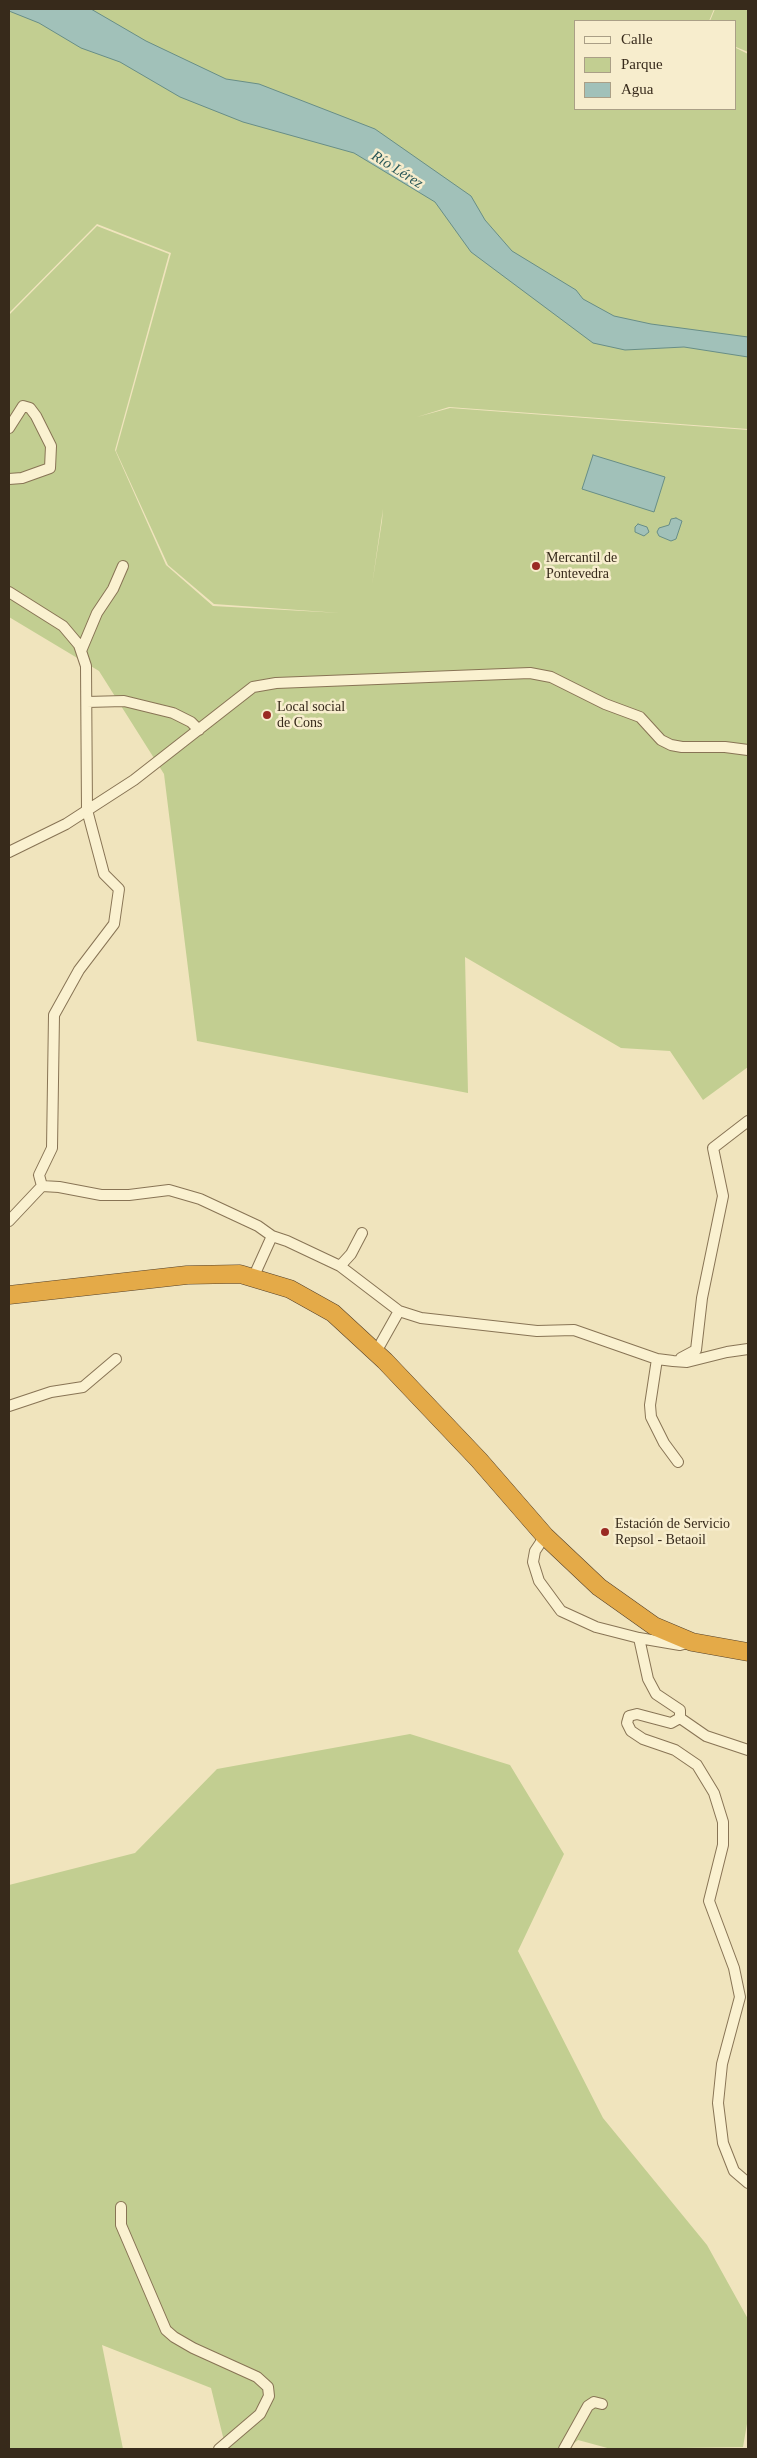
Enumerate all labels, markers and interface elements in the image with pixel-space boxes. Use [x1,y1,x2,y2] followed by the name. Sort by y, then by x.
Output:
[574,20,737,110] legend
[621,31,653,47] text: Calle
[621,56,663,72] text: Parque
[621,81,654,97] text: Agua
[368,147,426,193] water label: Río Lérez
[546,550,617,582] place label: Mercantil de Pontevedra
[530,560,542,572] marker: Mercantil de Pontevedra
[277,699,345,732] place label: Local social de Cons
[261,709,273,721] marker: Local social de Cons
[615,1516,730,1548] place label: Estación de Servicio Repsol - Betaoil
[599,1526,611,1538] marker: Estación de Servicio Repsol - Betaoil

